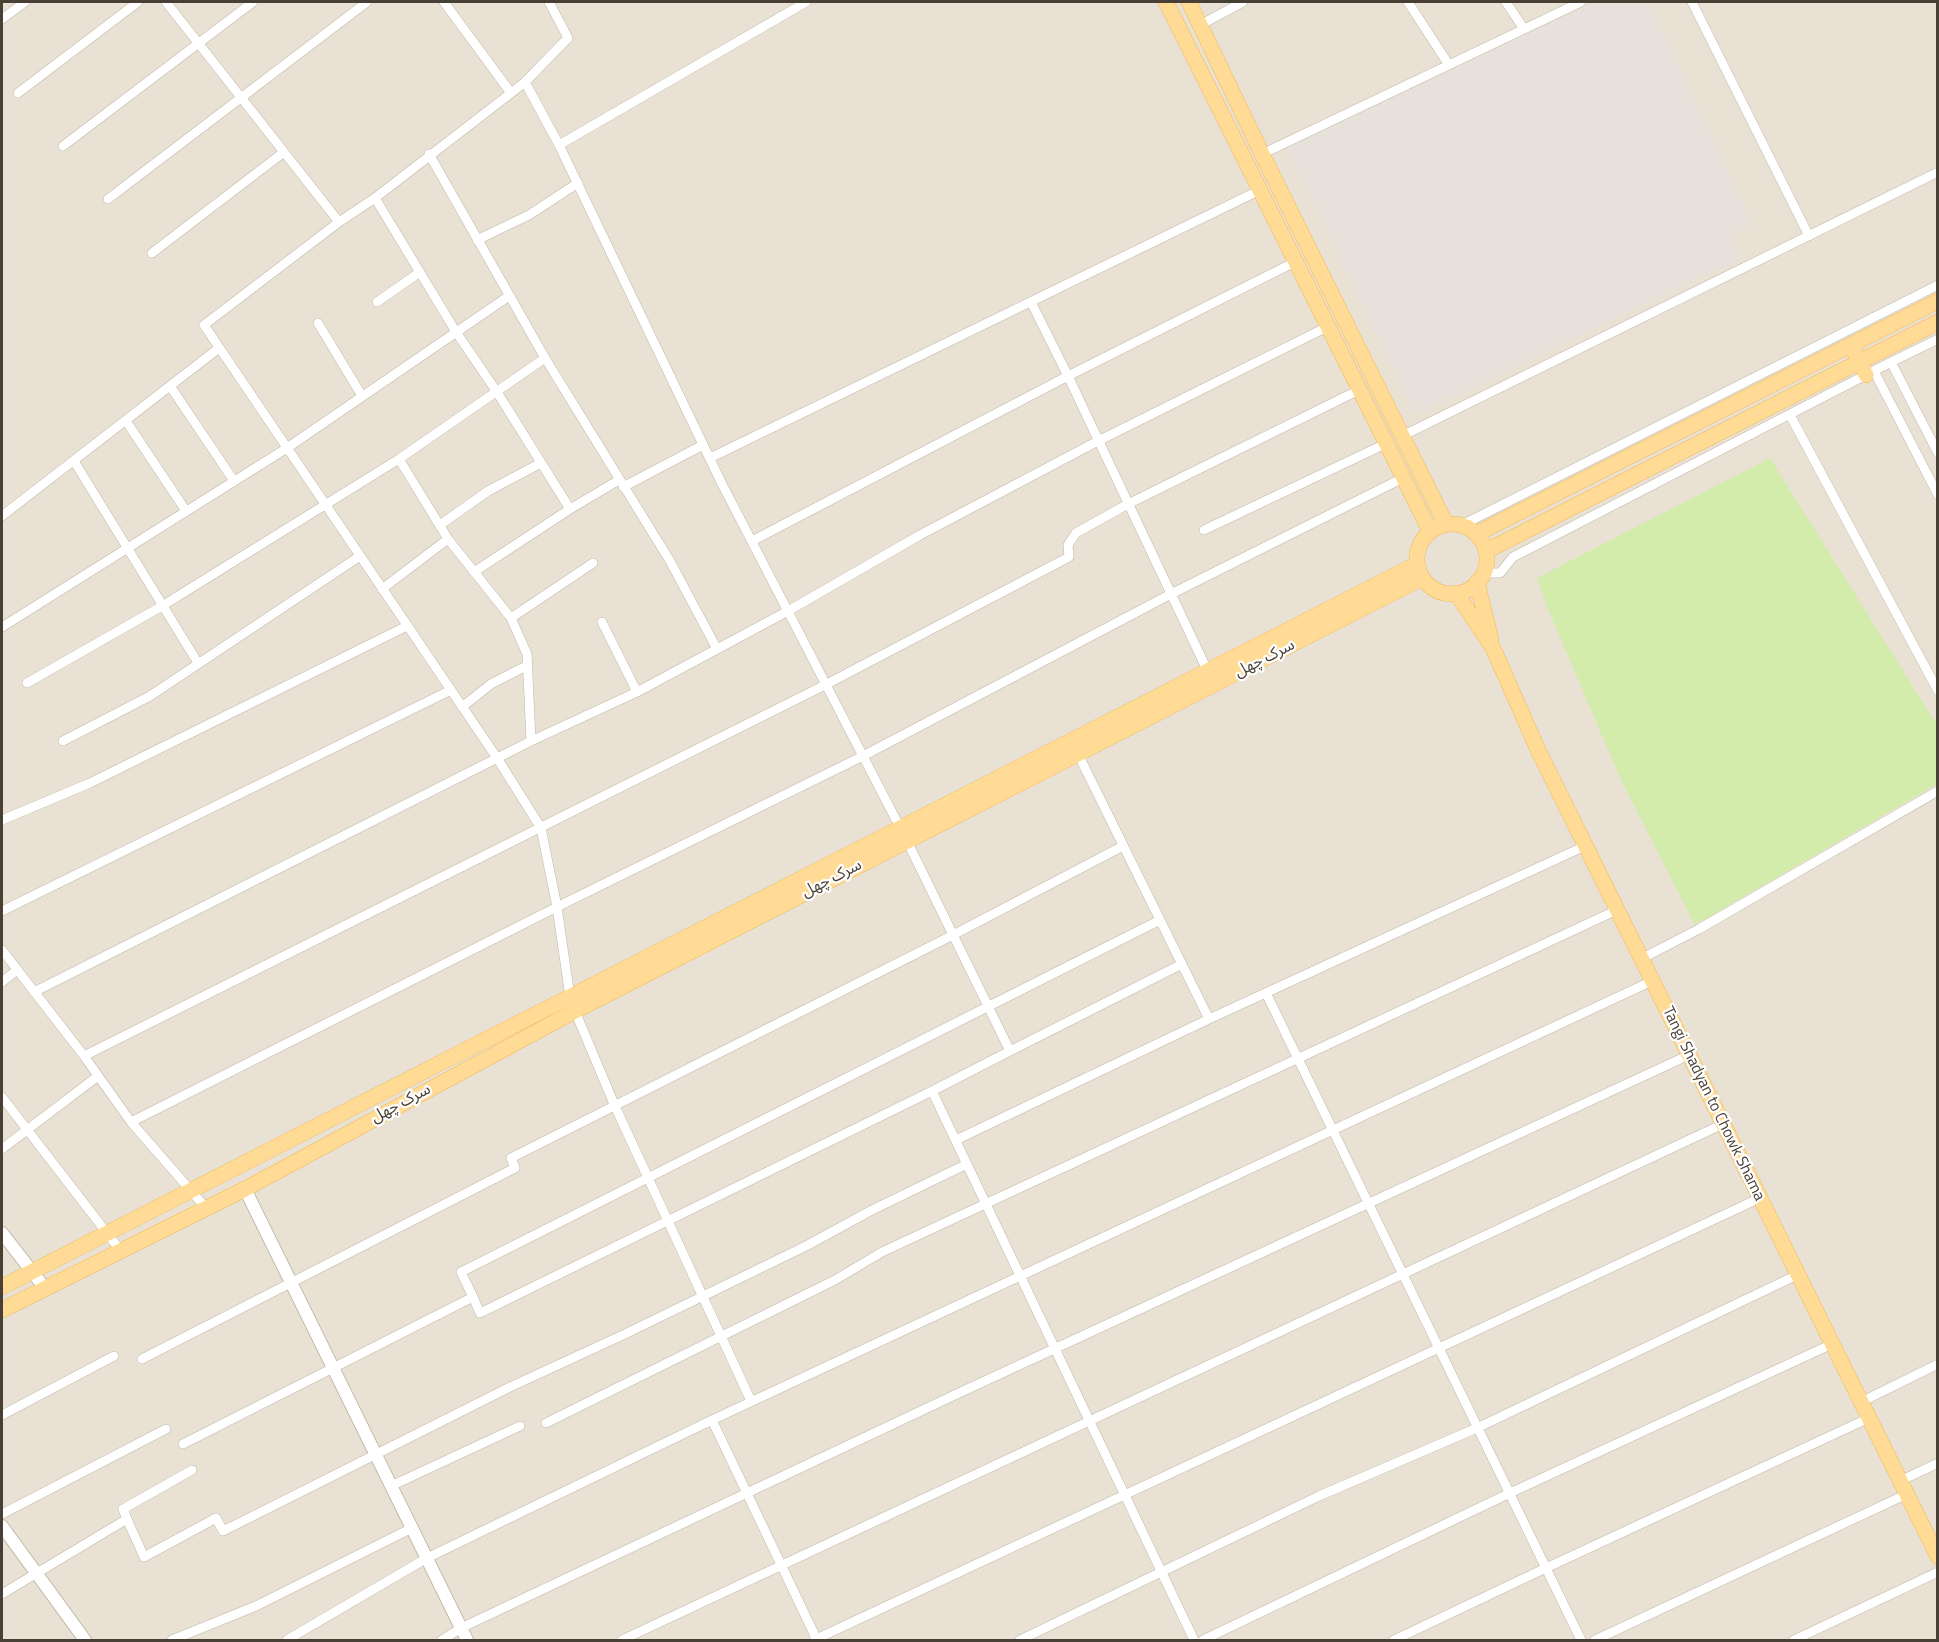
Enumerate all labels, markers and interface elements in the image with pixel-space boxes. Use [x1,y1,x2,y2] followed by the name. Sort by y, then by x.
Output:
[1232,636,1298,682] street label: سرک چهل
[799,856,865,902] street label: سرک چهل
[1658,1004,1768,1204] street label: Tangi Shadyan to Chowk Shama
[368,1080,434,1128] street label: سرک چهل

